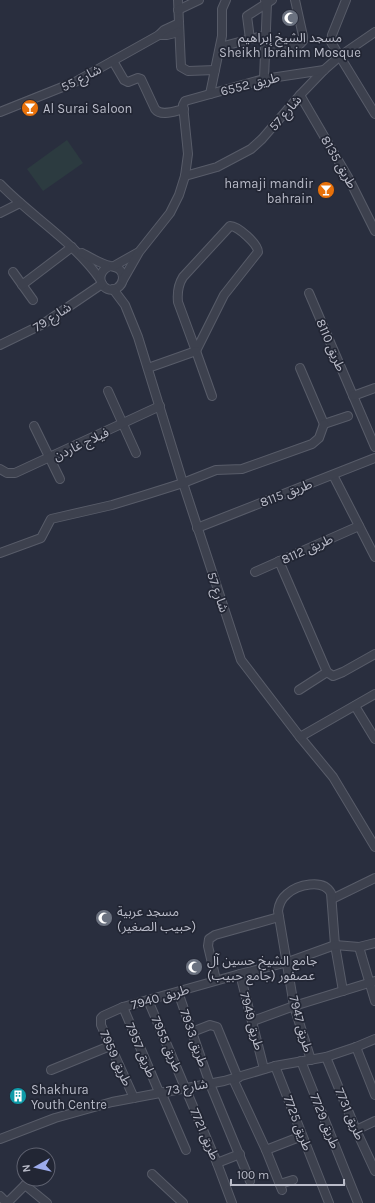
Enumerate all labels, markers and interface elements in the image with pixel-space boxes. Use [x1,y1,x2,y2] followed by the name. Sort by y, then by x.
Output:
[280,8,300,28] mosque icon: مسجد الشيخ إبراهيم Sheikh Ibrahim Mosque
[219,30,361,61] place label: مسجد الشيخ إبراهيم Sheikh Ibrahim Mosque
[58,62,105,97] street label: شارع 55
[219,69,282,100] street label: طريق 6552
[266,92,307,136] street label: شارع 57
[20,98,40,118] bar icon: Al Surai Saloon
[43,101,132,116] place label: Al Surai Saloon
[317,133,360,192] street label: طريق 8135
[224,176,313,206] place label: hamaji mandir bahrain
[316,180,336,200] bar icon: hamaji mandir bahrain
[30,299,75,337] street label: شارع 79
[312,317,349,374] street label: طريق 8110
[51,425,113,466] street label: فيلاج غاردن
[258,476,315,511] street label: طريق 8115
[279,531,336,568] street label: طريق 8112
[201,570,232,615] street label: شارع 57
[117,904,196,934] place label: مسجد عربية (حبيب الصغير)
[94,908,114,928] mosque icon: مسجد عربية (حبيب الصغير)
[207,953,318,986] place label: جامع الشيخ حسين آل عصفور (جامع حبيب)
[184,957,204,977] mosque icon: جامع الشيخ حسين آل عصفور (جامع حبيب)
[129,982,191,1013] street label: طريق 7940
[236,990,267,1052] street label: طريق 7949
[285,994,316,1054] street label: طريق 7947
[176,1007,211,1069] street label: طريق 7933
[148,1014,186,1075] street label: طريق 7955
[122,1020,159,1080] street label: طريق 7957
[96,1028,135,1089] street label: طريق 7959
[165,1076,210,1101] street label: شارع 73
[31,1082,107,1112] place label: Shakhura Youth Centre
[8,1086,28,1106] building icon: Shakhura Youth Centre
[331,1086,368,1143] street label: طريق 7731
[306,1091,343,1151] street label: طريق 7729
[280,1093,315,1153] street label: طريق 7725
[186,1106,223,1163] street label: طريق 7721
[16,1147,56,1187] north arrow
[231,1161,344,1187] scale bar
[20,1164,34,1173] text: N
[237,1168,269,1182] text: 100 m

